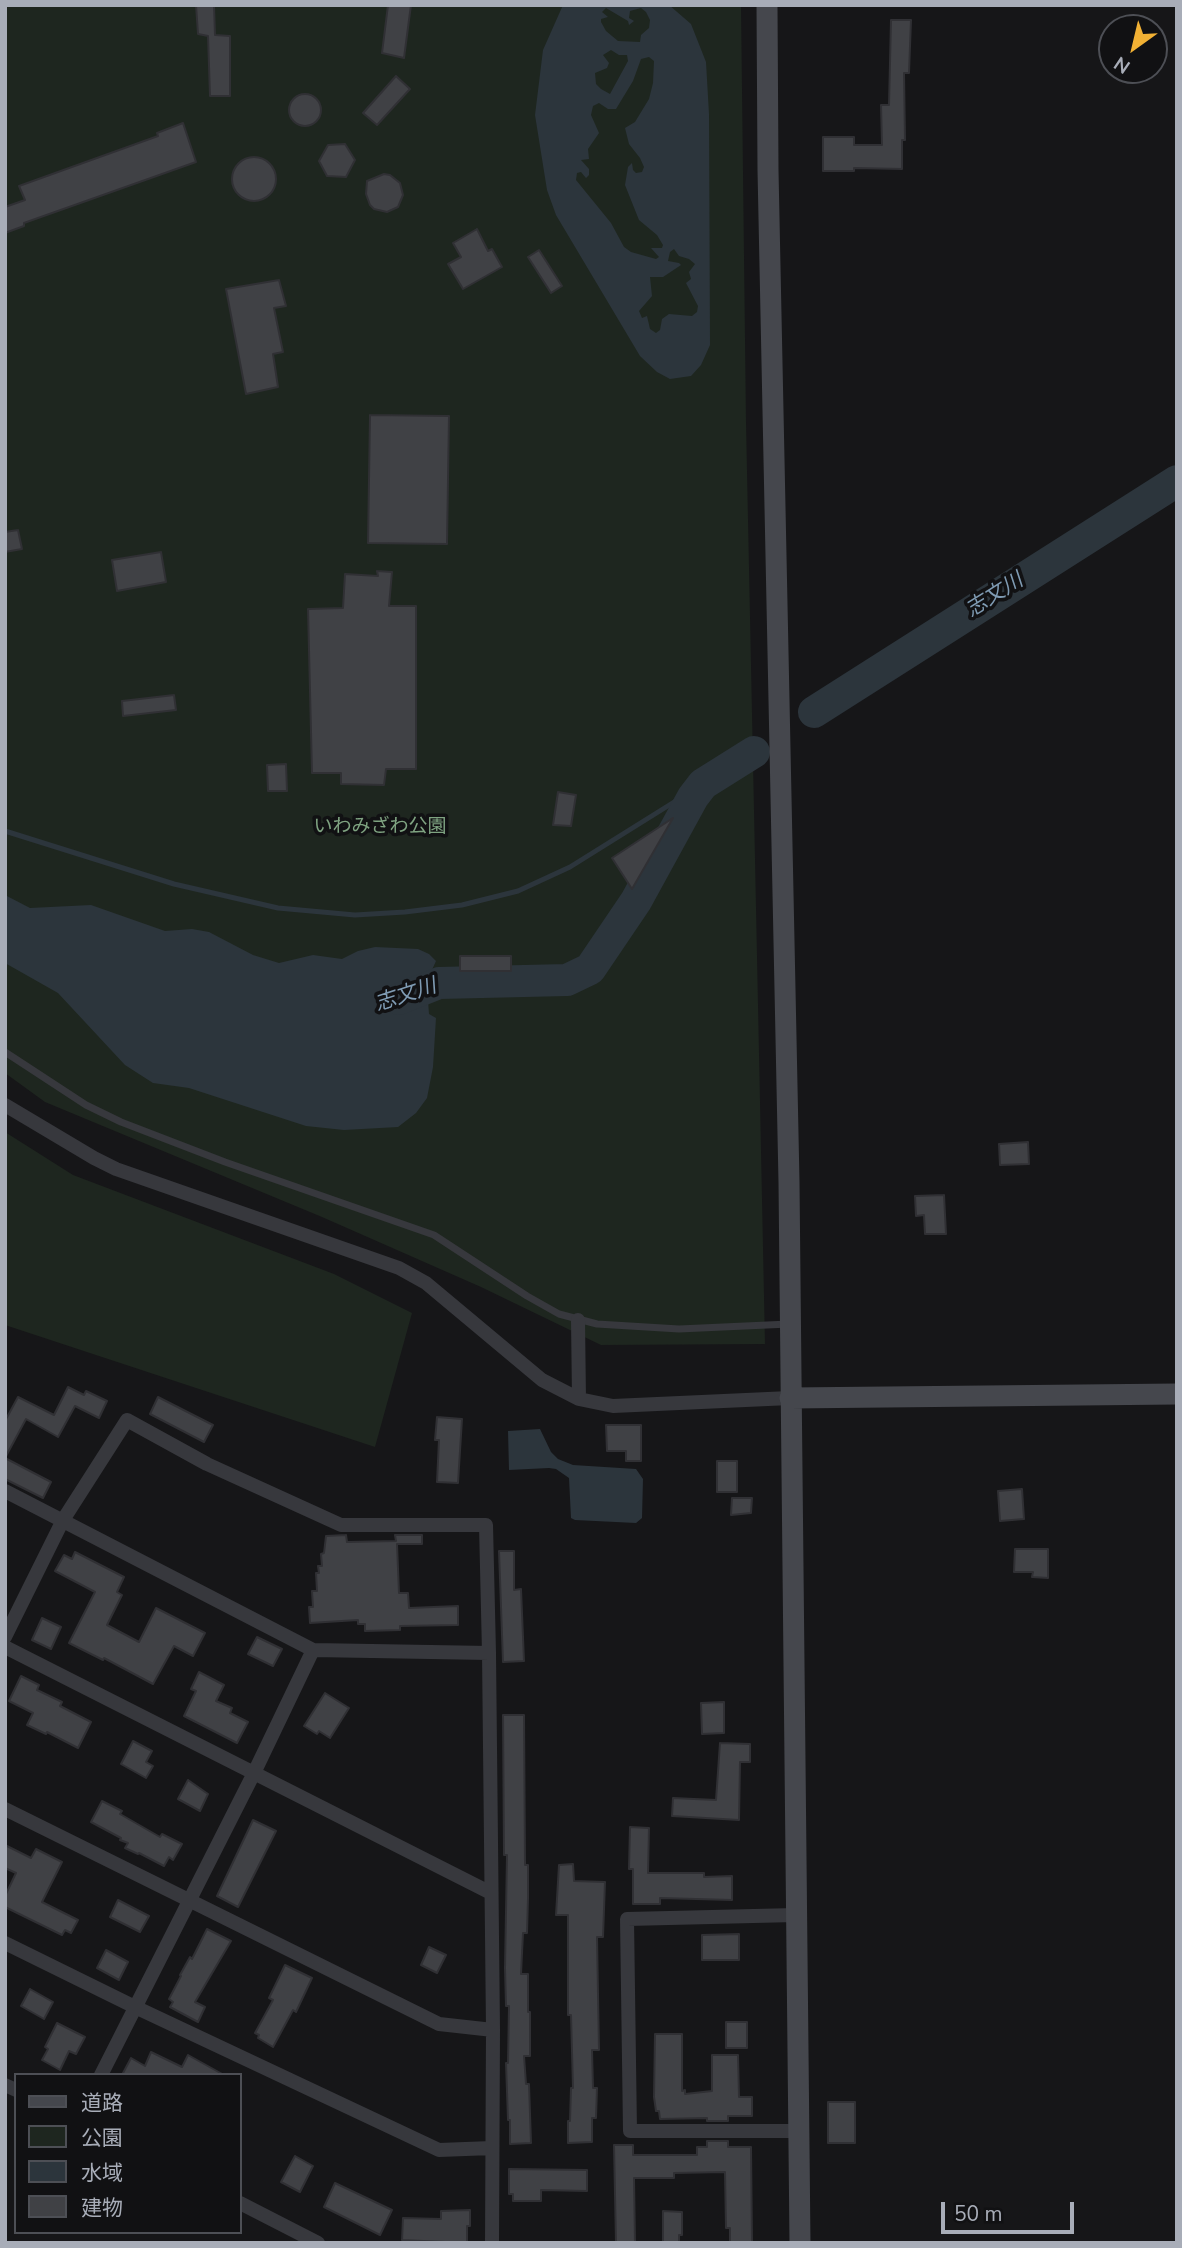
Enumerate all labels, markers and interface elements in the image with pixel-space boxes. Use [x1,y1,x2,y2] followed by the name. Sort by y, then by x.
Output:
[1098,14,1168,84] north arrow
[1109,50,1136,80] text: N
[962,569,1028,623] water label: 志文川
[314,816,446,838] park label: いわみざわ公園
[372,974,440,1018] water label: 志文川
[14,2073,242,2234] legend
[81,2089,123,2117] text: 道路
[81,2124,123,2152] text: 公園
[81,2159,123,2187] text: 水域
[944,2188,1077,2232] scale bar
[81,2194,123,2222] text: 建物
[954,2200,1003,2228] text: 50 m

